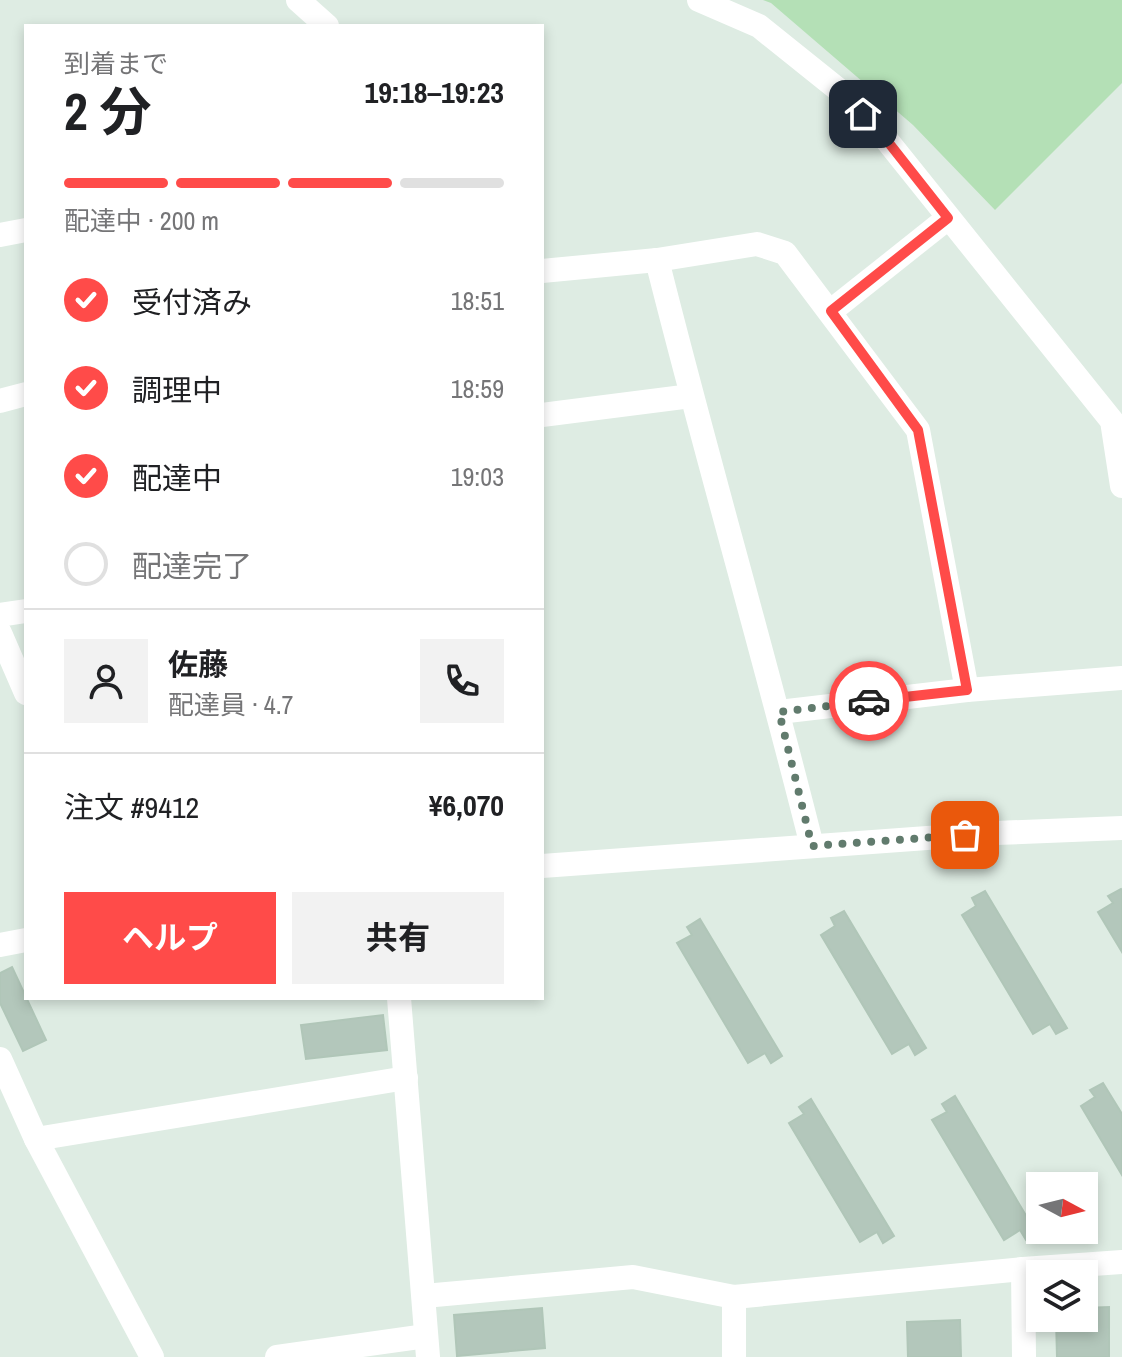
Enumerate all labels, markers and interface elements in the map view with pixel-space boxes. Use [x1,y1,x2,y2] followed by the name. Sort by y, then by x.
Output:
[64,46,168,81] text: 到着まで
[365,72,504,112] text: 19:18–19:23
[64,76,152,146] text: 2 分
[829,80,897,148] pin
[841,92,885,136] icon: home
[64,203,219,238] text: 配達中 · 200 m
[64,278,108,322] icon: check
[132,282,252,322] text: 受付済み
[451,283,504,318] text: 18:51
[64,366,108,410] icon: check
[132,370,222,410] text: 調理中
[451,371,504,406] text: 18:59
[64,454,108,498] icon: check
[132,458,222,498] text: 配達中
[451,459,504,494] text: 19:03
[132,546,252,586] text: 配達完了
[64,639,148,723] button: person
[420,639,504,723] button: phone
[168,644,228,684] text: 佐藤
[829,661,909,741] courier
[847,679,891,723] icon: car
[168,687,293,722] text: 配達員 · 4.7
[429,785,504,825] text: ¥6,070
[64,787,199,827] text: 注文 #9412
[931,801,999,869] pin
[943,813,987,857] icon: bag
[64,892,276,984] button: ヘルプ
[292,892,504,984] button: 共有
[1026,1172,1098,1244] north arrow
[1026,1172,1098,1332] map controls
[1026,1260,1098,1332] button: layers

